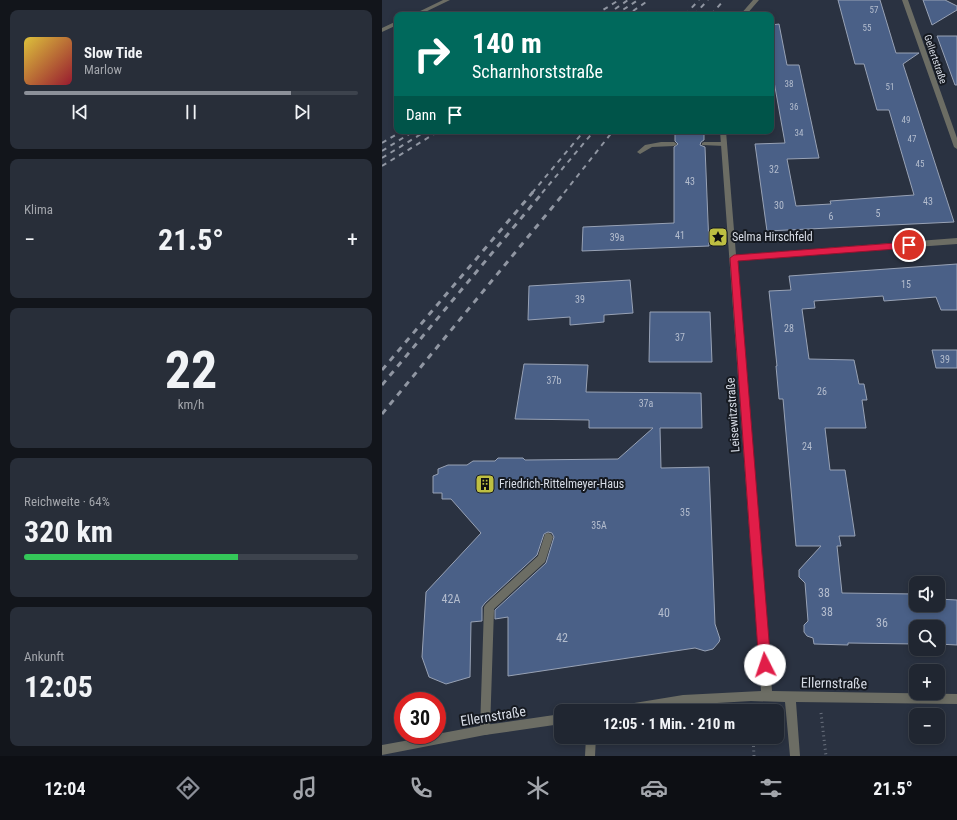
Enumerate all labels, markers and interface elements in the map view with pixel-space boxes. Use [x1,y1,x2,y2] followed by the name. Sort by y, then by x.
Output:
[870,5,879,15] house number: 57
[863,23,872,33] house number: 55
[472,27,542,60] text: 140 m
[406,28,458,80] icon: right
[922,33,949,85] street label: Gellertstraße
[84,44,142,62] text: Slow Tide
[472,61,603,82] text: Scharnhorststraße
[84,62,122,77] text: Marlow
[785,79,793,89] house number: 38
[886,82,894,92] house number: 51
[69,101,91,123] icon: previous
[180,101,202,123] icon: pause
[291,101,313,123] icon: next
[790,102,798,112] house number: 36
[444,104,466,126] icon: arrive
[406,106,436,124] text: Dann
[902,115,910,125] house number: 49
[795,128,804,138] house number: 34
[908,134,917,144] house number: 47
[916,159,925,169] house number: 45
[769,164,779,175] house number: 32
[685,176,695,187] house number: 43
[923,196,933,207] house number: 43
[774,200,784,211] house number: 30
[24,202,53,217] text: Klima
[876,208,881,219] house number: 5
[829,211,834,222] house number: 6
[158,222,224,257] text: 21.5°
[707,226,729,248] place icon: Selma Hirschfeld
[24,227,35,252] text: −
[347,227,358,252] text: +
[892,228,926,262] pin
[675,230,685,241] house number: 41
[732,230,813,244] place label: Selma Hirschfeld
[610,232,625,243] house number: 39a
[898,234,920,256] icon: arrive
[901,279,911,290] house number: 15
[575,294,585,305] house number: 39
[784,323,794,334] house number: 28
[675,332,685,343] house number: 37
[165,340,217,401] text: 22
[940,354,950,365] house number: 39
[547,375,561,386] house number: 37b
[723,377,743,453] street label: Leisewitzstraße
[817,386,827,397] house number: 26
[178,397,204,412] text: km/h
[639,398,654,409] house number: 37a
[802,441,812,452] house number: 24
[474,473,496,495] building icon: Friedrich-Rittelmeyer-Haus
[499,477,624,491] place label: Friedrich-Rittelmeyer-Haus
[24,494,110,509] text: Reichweite · 64%
[680,507,690,518] house number: 35
[24,514,113,549] text: 320 km
[591,520,607,531] house number: 35A
[909,576,945,744] map controls
[909,576,945,612] button: sound
[818,586,830,600] house number: 38
[442,592,460,606] house number: 42A
[821,605,833,619] house number: 38
[658,606,670,620] house number: 40
[876,616,888,630] house number: 36
[909,620,945,656] button: search
[556,631,568,645] house number: 42
[744,644,786,686] position arrow
[24,649,64,664] text: Ankunft
[909,664,945,700] button: +
[24,669,93,704] text: 12:05
[801,674,868,692] street label: Ellernstraße
[394,692,446,744] speed limit sign: 30
[459,703,527,729] street label: Ellernstraße
[909,708,945,744] button: −
[603,715,735,733] text: 12:05 · 1 Min. · 210 m
[174,774,202,802] icon: directions
[291,774,319,802] icon: music
[407,774,435,802] icon: phone
[524,774,552,802] icon: climate
[640,774,668,802] icon: car
[757,774,785,802] icon: filters
[44,778,86,799] text: 12:04
[873,778,913,799] text: 21.5°

